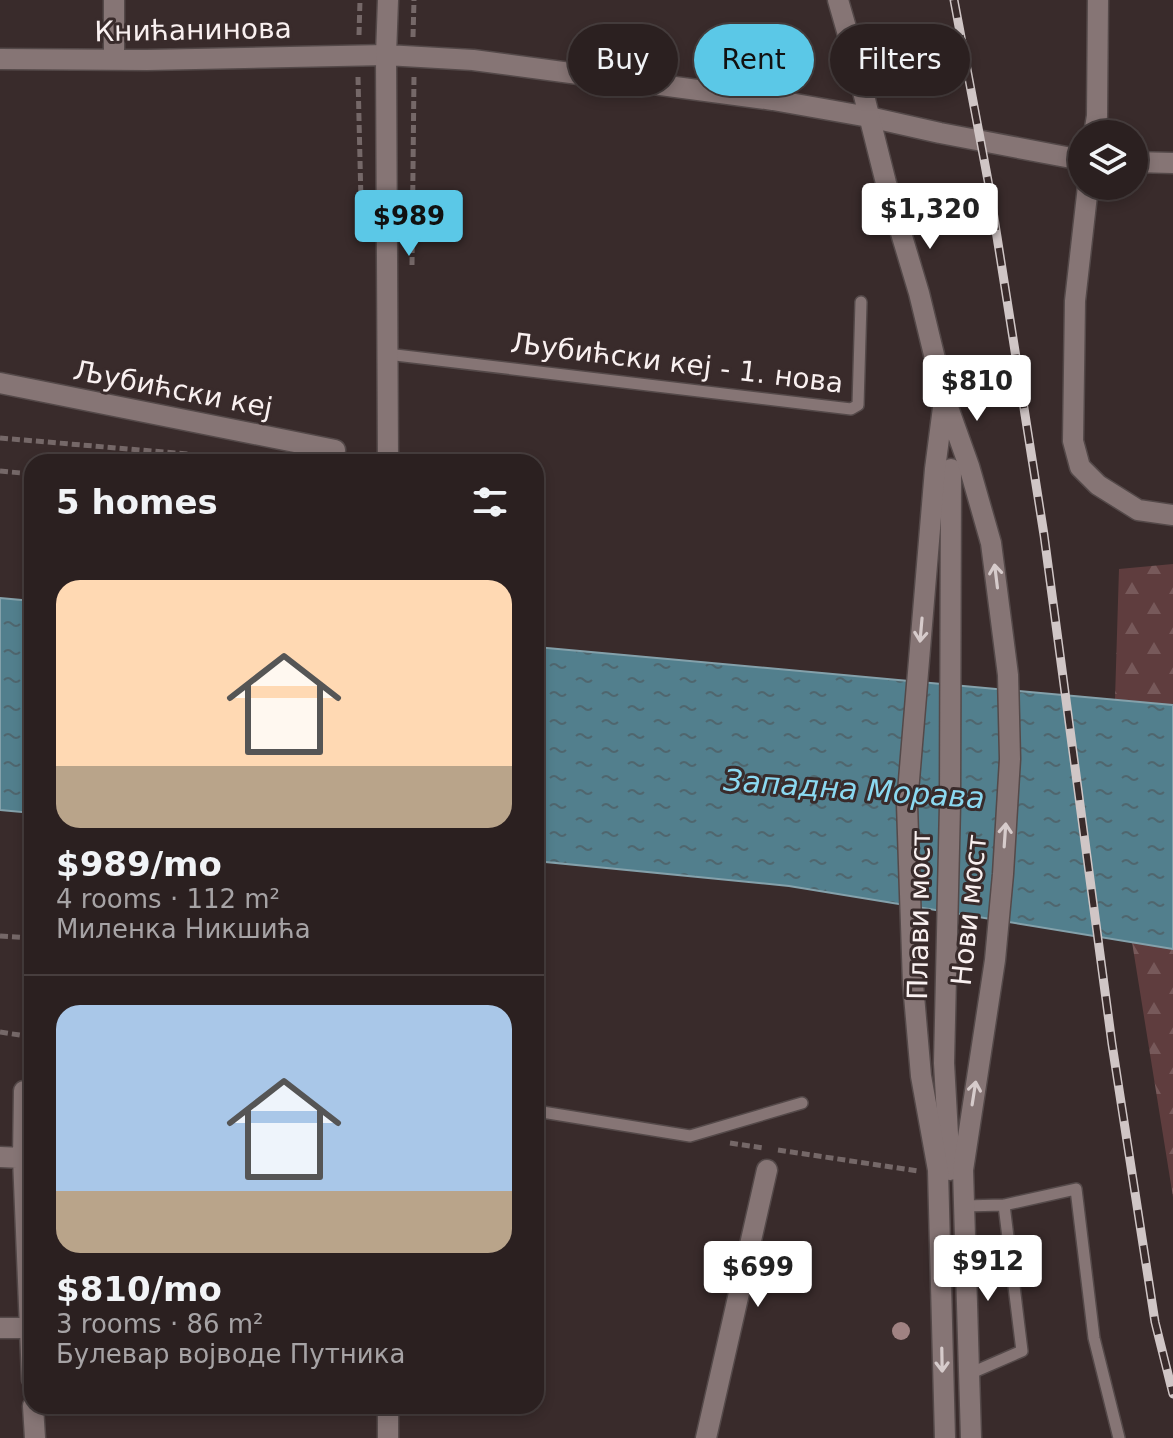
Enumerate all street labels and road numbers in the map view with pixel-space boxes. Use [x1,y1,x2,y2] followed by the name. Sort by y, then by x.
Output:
[94,12,292,48] street label: Книћанинова
[509,326,845,400] street label: Љубићски кеј - 1. нова
[71,354,275,424] street label: Љубићски кеј
[901,830,937,1000] street label: Плави мост
[945,833,993,987] street label: Нови мост

